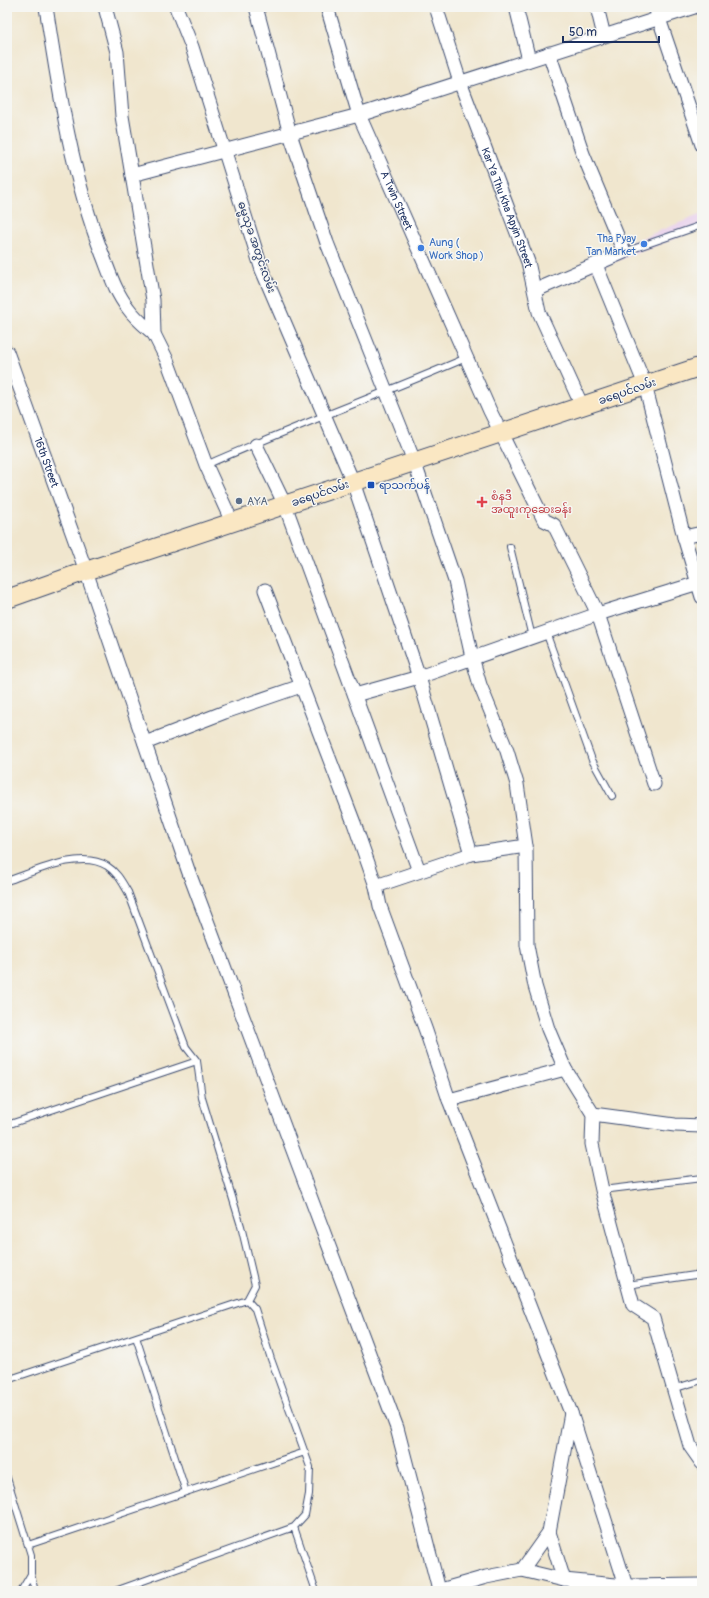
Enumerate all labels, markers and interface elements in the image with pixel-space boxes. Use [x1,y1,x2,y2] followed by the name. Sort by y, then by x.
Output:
[563,18,659,44] scale bar
[569,25,597,40] text: 50 m
[478,146,535,270] street label: Kar Ya Thu Kha Apyin Street
[378,169,415,233] street label: A Twin Street
[233,199,279,295] street label: ဓမ္မသုခ အတွင်းလမ်း
[586,232,637,258] place label: Tha Pyay Tan Market
[429,236,484,262] place label: Aung ( Work Shop )
[639,239,649,249] marker: Tha Pyay Tan Market
[416,243,426,253] marker: Aung ( Work Shop )
[596,375,658,409] street label: ခရေပင်လမ်း
[31,435,61,490] street label: 16th Street
[289,477,351,511] street label: ခရေပင်လမ်း
[379,478,430,494] place label: ရာသက်ပန်
[366,480,376,490] marker: ရာသက်ပန်
[491,489,572,518] place label: စံနဒီ အထူးကုဆေးခန်း
[247,495,268,508] place label: AYA
[234,496,244,506] marker: AYA
[476,496,488,508] marker: စံနဒီ အထူးကုဆေးခန်း

